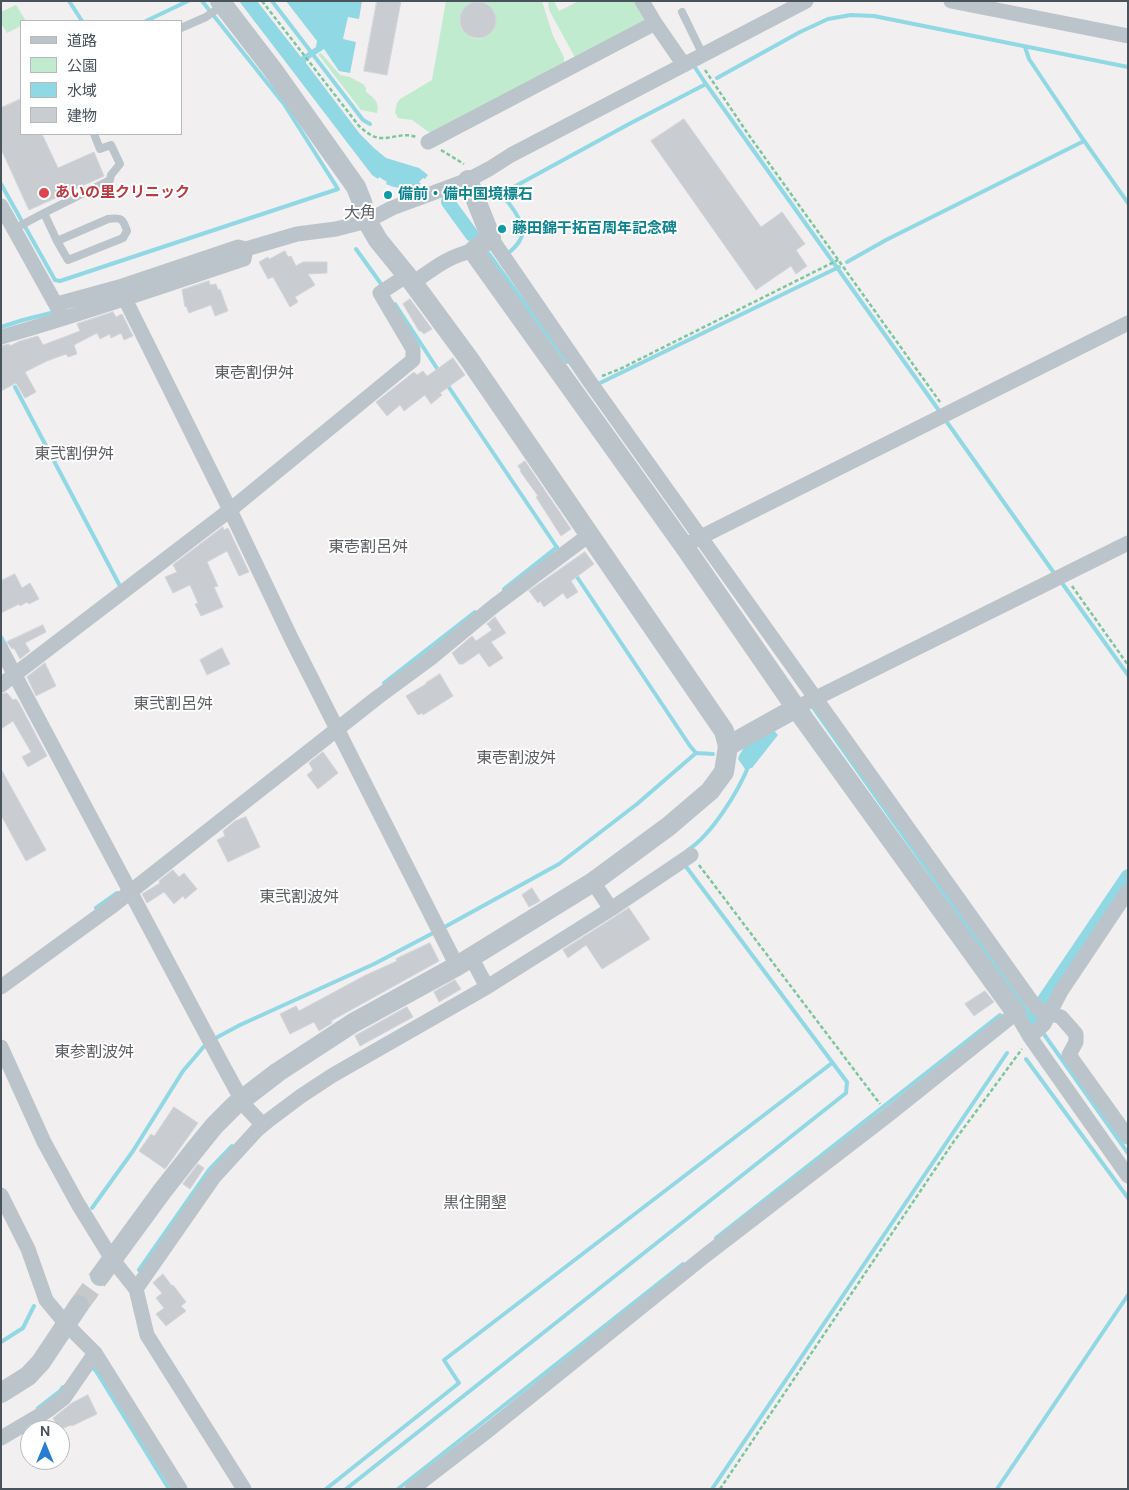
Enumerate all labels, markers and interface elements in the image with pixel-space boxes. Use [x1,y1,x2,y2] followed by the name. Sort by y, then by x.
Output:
[20,20,182,135] legend
[67,31,97,51] text: 道路
[67,56,97,76] text: 公園
[67,81,97,101] text: 水域
[67,106,97,126] text: 建物
[55,184,190,202] place label: あいの里クリニック
[37,186,51,200] marker: あいの里クリニック
[398,186,533,204] place label: 備前・備中国境標石
[382,189,394,201] marker: 備前・備中国境標石
[344,204,376,224] district label: 大角
[512,220,677,238] place label: 藤田錦干拓百周年記念碑
[496,223,508,235] marker: 藤田錦干拓百周年記念碑
[214,364,294,384] district label: 東壱割伊舛
[34,445,114,465] district label: 東弐割伊舛
[328,538,408,558] district label: 東壱割呂舛
[133,695,213,715] district label: 東弐割呂舛
[476,749,556,769] district label: 東壱割波舛
[259,888,339,908] district label: 東弐割波舛
[54,1043,134,1063] district label: 東参割波舛
[443,1194,507,1214] district label: 黒住開墾
[20,1420,70,1470] north arrow
[40,1422,50,1440] text: N

